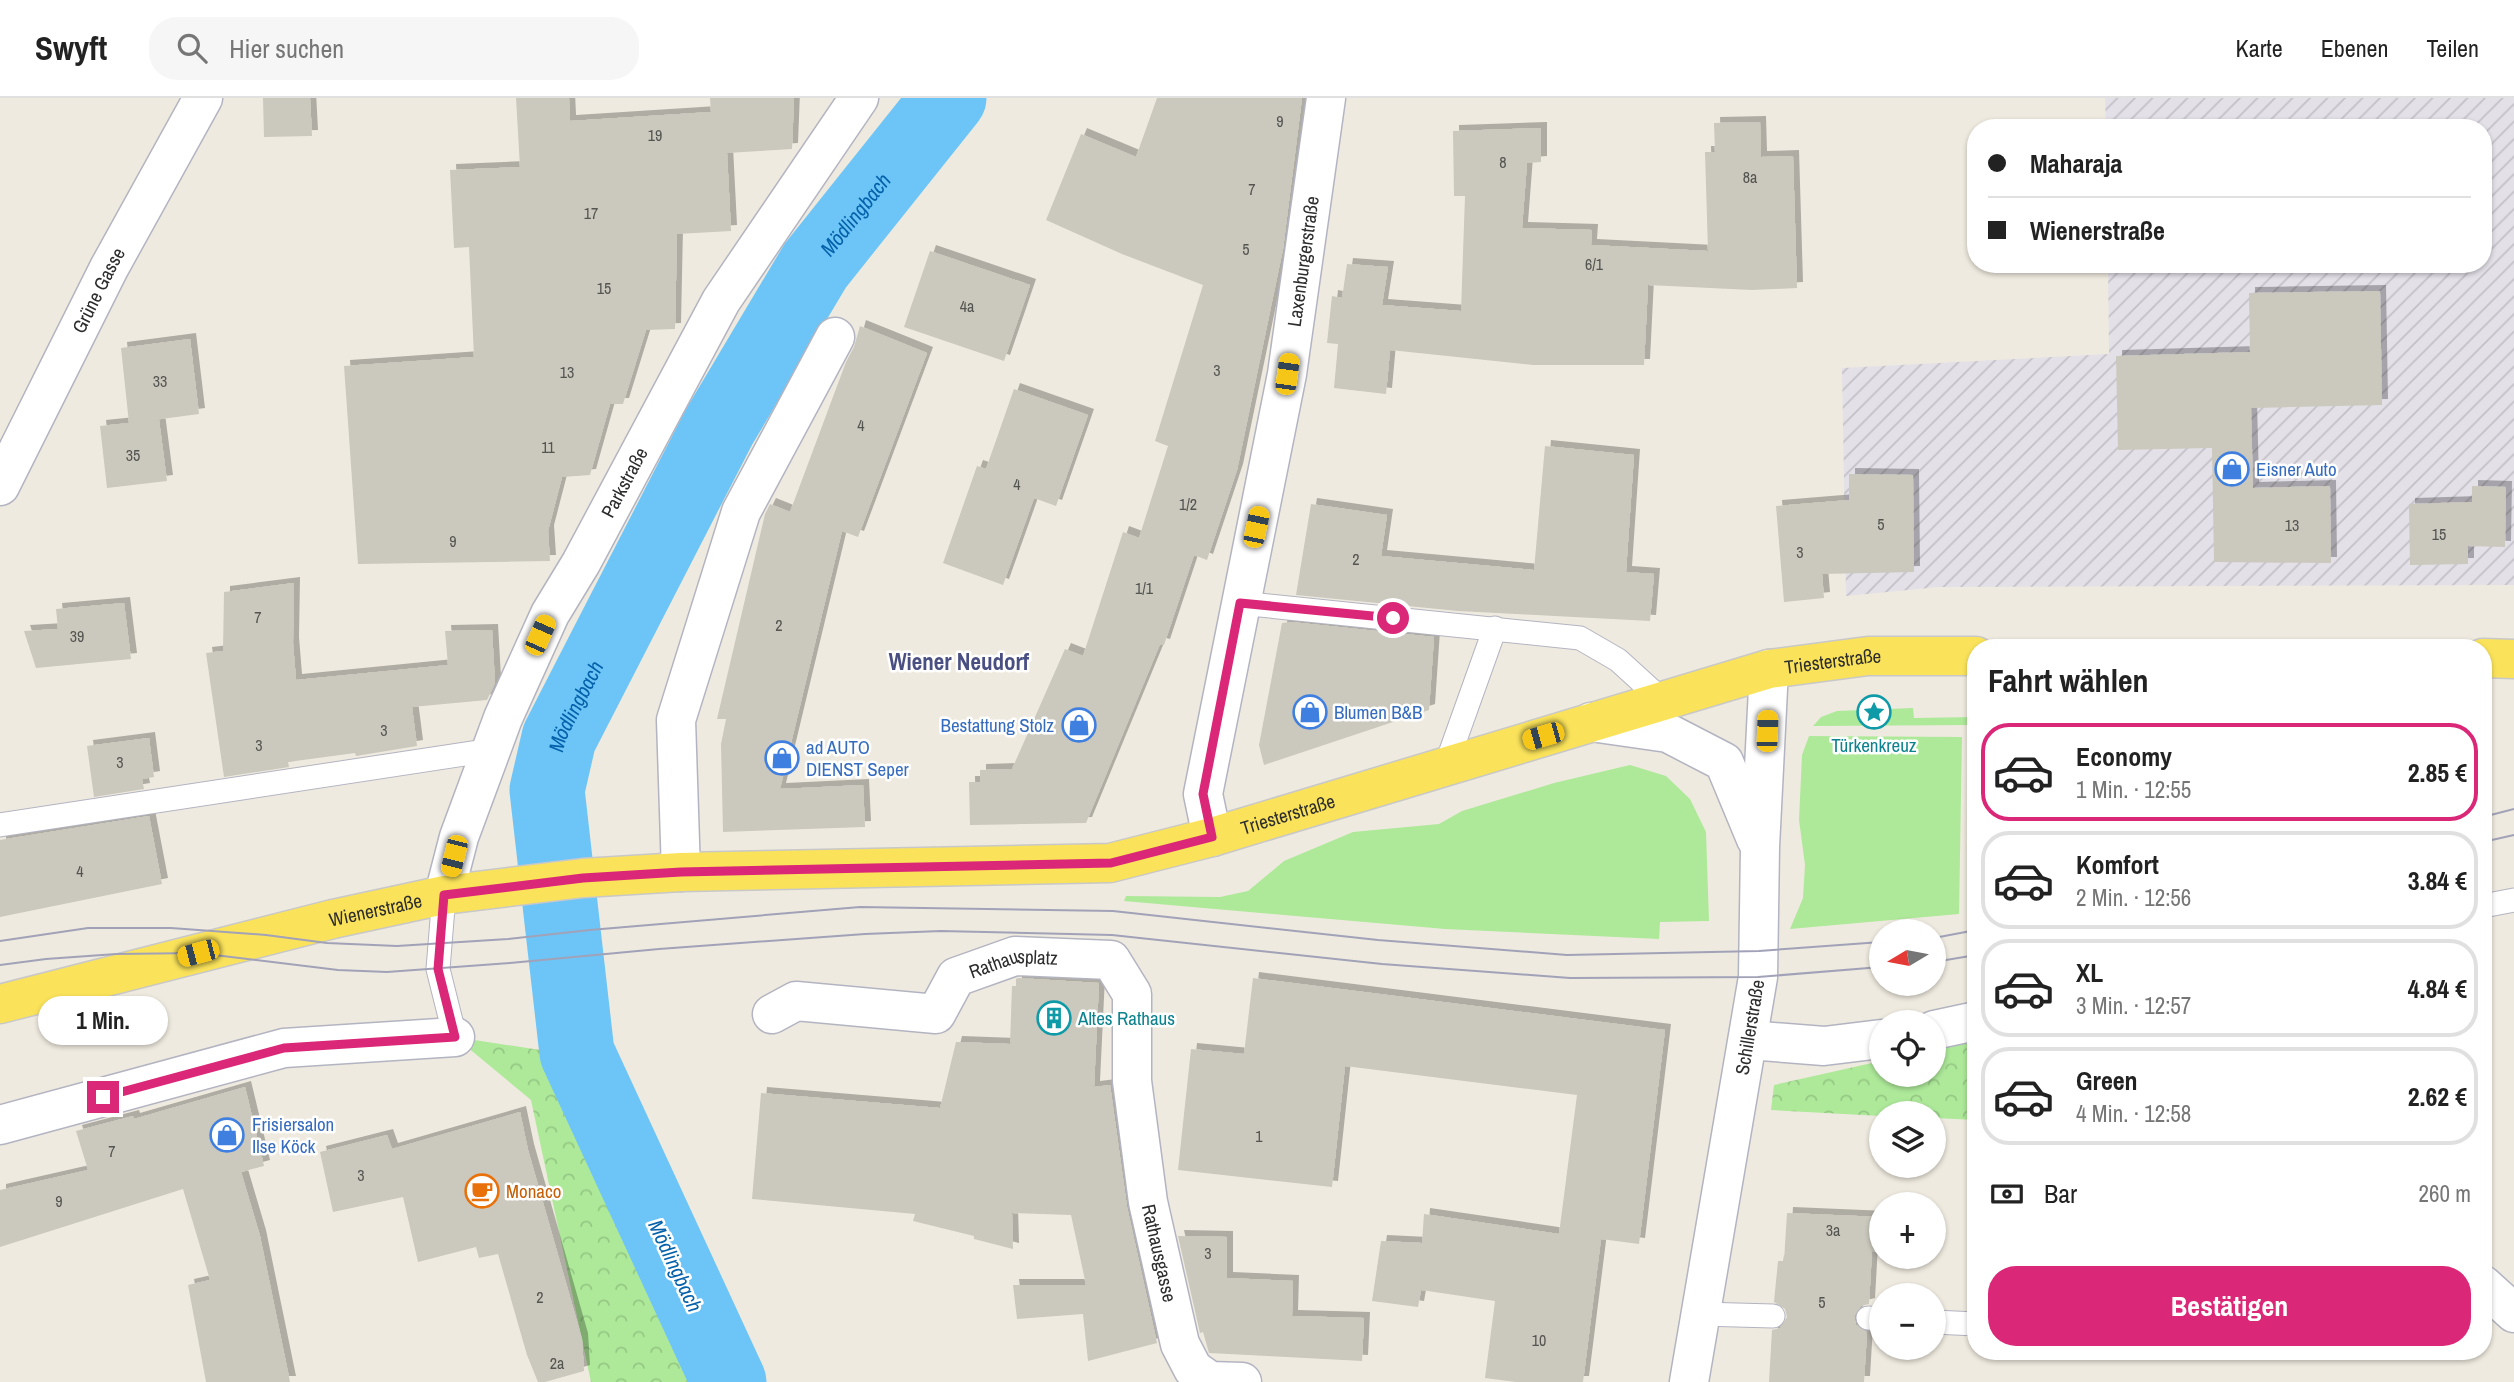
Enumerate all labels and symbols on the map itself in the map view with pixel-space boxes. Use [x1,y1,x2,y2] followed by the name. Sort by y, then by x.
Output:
[1276,110,1284,132] house number: 9
[648,124,662,146] house number: 19
[1499,151,1507,173] house number: 8
[1743,166,1758,188] house number: 8a
[813,167,897,262] water label: Mödlingbach
[1248,178,1256,200] house number: 7
[1281,194,1325,328] street label: Laxenburgerstraße
[584,202,598,224] house number: 17
[1242,238,1250,260] house number: 5
[66,243,131,337] street label: Grüne Gasse
[1585,253,1604,275] house number: 6/1
[597,277,611,299] house number: 15
[960,295,975,317] house number: 4a
[1274,352,1301,396] car
[1213,359,1221,381] house number: 3
[560,361,574,383] house number: 13
[153,370,167,392] house number: 33
[857,414,865,436] house number: 4
[541,436,556,458] house number: 11
[595,443,654,522] street label: Parkstraße
[126,444,140,466] house number: 35
[2213,450,2251,488] shop icon: Eisner Auto
[2256,456,2337,482] place label: Eisner Auto
[1013,473,1021,495] house number: 4
[1179,493,1197,515] house number: 1/2
[1242,504,1271,550] car
[1877,513,1885,535] house number: 5
[2285,514,2299,536] house number: 13
[2432,523,2446,545] house number: 15
[449,530,457,552] house number: 9
[1796,541,1804,563] house number: 3
[1352,548,1360,570] house number: 2
[1135,577,1154,599] house number: 1/1
[1377,602,1409,634] route start
[254,606,262,628] house number: 7
[522,612,559,658] car
[775,614,783,636] house number: 2
[70,625,84,647] house number: 39
[1783,643,1881,680] street label: Triesterstraße
[889,646,1030,677] district label: Wiener Neudorf
[541,656,610,755] water label: Mödlingbach
[1291,693,1329,731] shop icon: Blumen B&B
[1855,693,1893,731] place icon: Türkenkreuz
[1334,699,1422,725] place label: Blumen B&B
[1060,706,1098,744] shop icon: Bestattung Stolz
[1756,710,1779,752] car
[941,712,1054,738] place label: Bestattung Stolz
[380,719,388,741] house number: 3
[1520,720,1567,752] car
[1831,732,1917,758] place label: Türkenkreuz
[255,734,263,756] house number: 3
[806,734,910,782] place label: ad AUTO DIENST Seper
[763,739,801,777] shop icon: ad AUTO DIENST Seper
[116,751,124,773] house number: 3
[1237,788,1338,841] street label: Triesterstraße
[439,833,470,879] car
[76,860,84,882] house number: 4
[326,887,424,933] street label: Wienerstraße
[1869,919,1946,996] north arrow
[175,937,222,969] car
[965,943,1059,984] street label: Rathausplatz
[1729,978,1770,1077] street label: Schillerstraße
[38,996,168,1044] callout: 1 Min.
[1035,999,1073,1037] building icon: Altes Rathaus
[1077,1005,1175,1031] place label: Altes Rathaus
[87,1081,119,1113] route end
[252,1111,334,1159] place label: Frisiersalon Ilse Köck
[208,1116,246,1154] shop icon: Frisiersalon Ilse Köck
[1255,1125,1263,1147] house number: 1
[108,1140,116,1162] house number: 7
[357,1164,365,1186] house number: 3
[463,1172,501,1210] cafe icon: Monaco
[506,1178,561,1204] place label: Monaco
[55,1190,63,1212] house number: 9
[1136,1202,1183,1305] street label: Rathausgasse
[641,1215,709,1317] water label: Mödlingbach
[1826,1219,1841,1241] house number: 3a
[1204,1242,1212,1264] house number: 3
[536,1286,544,1308] house number: 2
[1818,1291,1826,1313] house number: 5
[1532,1329,1546,1351] house number: 10
[550,1352,565,1374] house number: 2a

